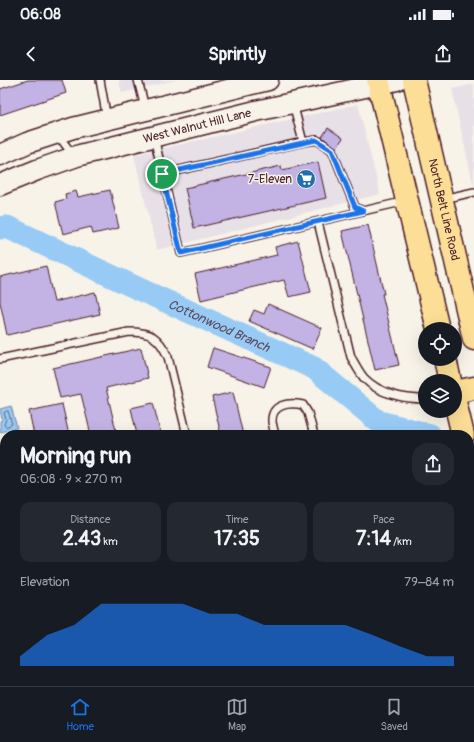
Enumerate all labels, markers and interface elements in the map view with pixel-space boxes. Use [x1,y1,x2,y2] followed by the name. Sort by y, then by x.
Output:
[20,5,61,24] text: 06:08
[20,43,42,65] icon: back
[208,43,266,66] text: Sprintly
[432,43,454,65] icon: share
[141,106,253,147] street label: West Walnut Hill Lane
[145,157,179,191] pin
[424,157,463,262] street label: North Belt Line Road
[151,163,173,185] icon: arrive
[295,168,317,190] supermarket icon: 7-Eleven
[248,172,292,187] place label: 7-Eleven
[166,296,273,356] water label: Cottonwood Branch
[418,322,462,418] map controls
[418,322,462,366] button: locate
[418,374,462,418] button: layers
[20,442,131,470] text: Morning run
[412,443,454,485] button: share
[20,471,122,487] text: 06:08 · 9 × 270 m
[70,513,110,526] text: Distance
[225,513,248,526] text: Time
[373,513,395,526] text: Pace
[63,526,101,551] text: 2.43
[214,526,260,551] text: 17:35
[356,526,391,551] text: 7:14
[101,535,118,548] text: km
[391,535,412,548] text: /km
[20,574,70,590] text: Elevation
[404,574,454,590] text: 79–84 m
[66,696,94,733] tab: Home
[226,696,248,733] tab: Map
[381,696,408,733] tab: Saved

